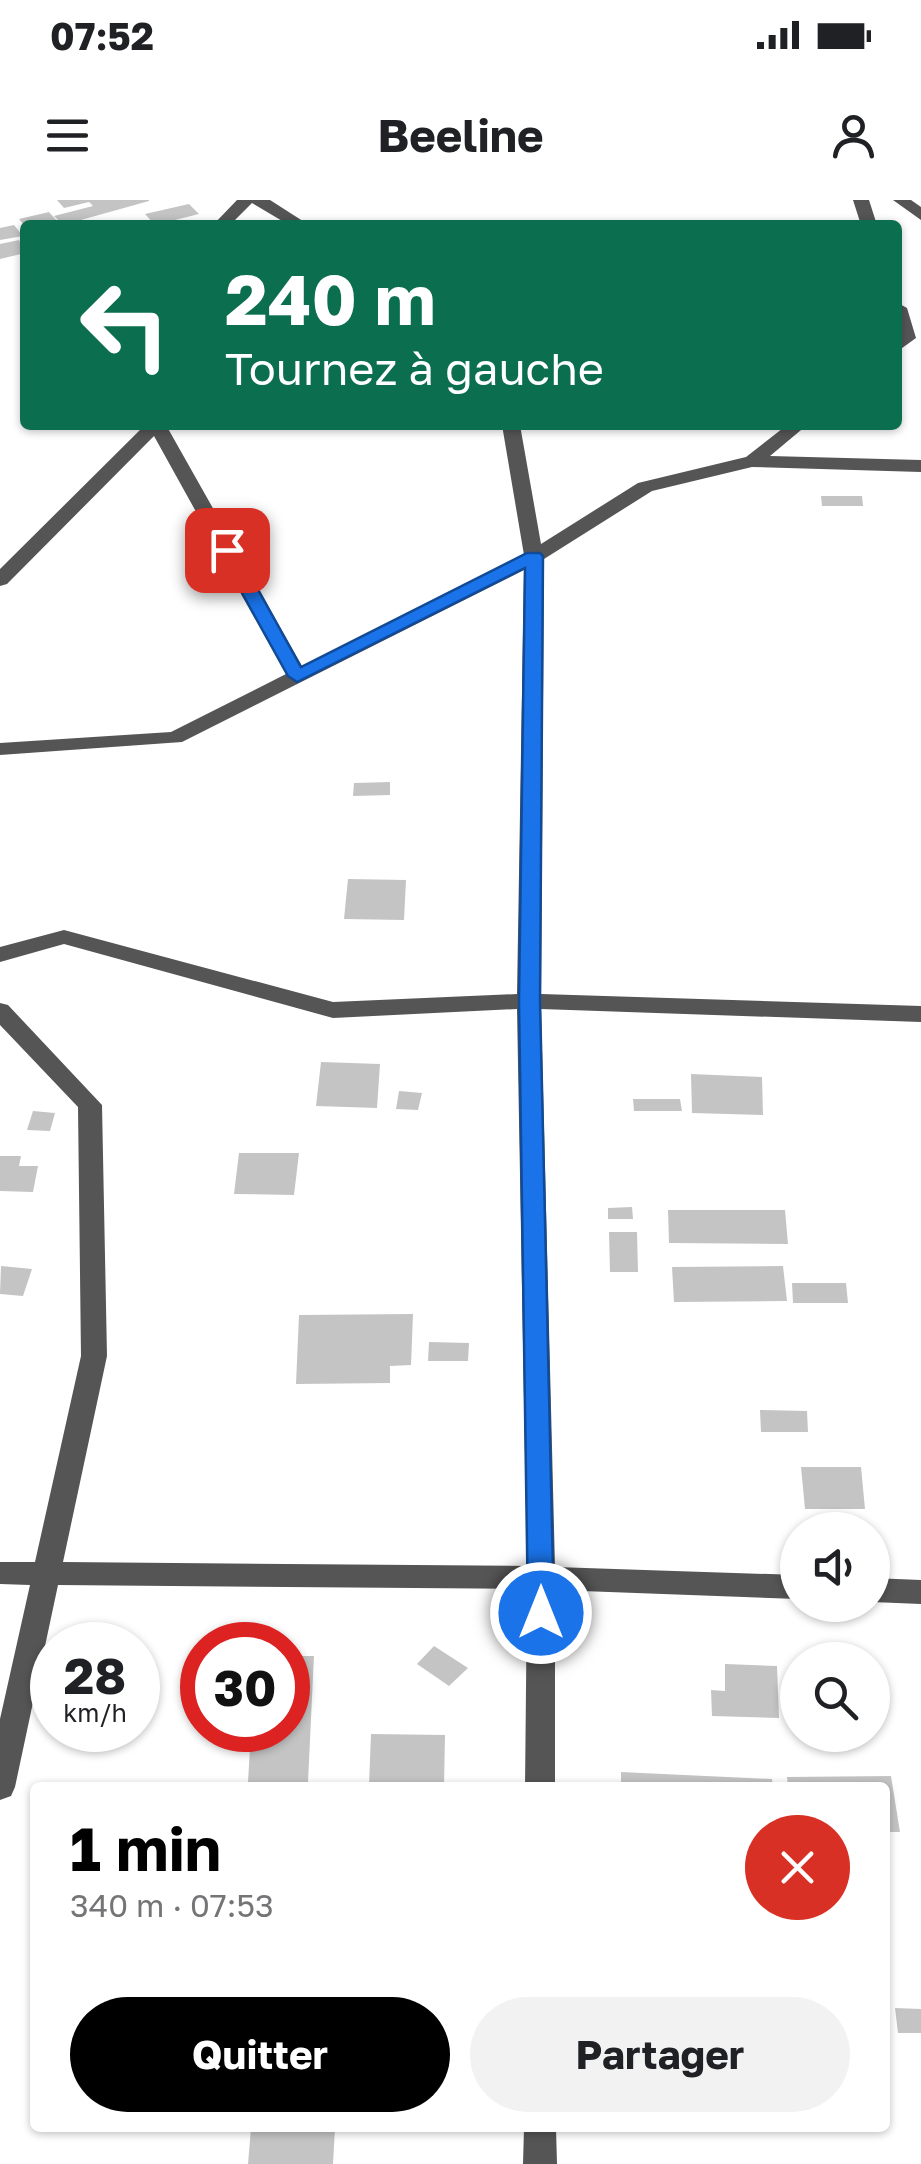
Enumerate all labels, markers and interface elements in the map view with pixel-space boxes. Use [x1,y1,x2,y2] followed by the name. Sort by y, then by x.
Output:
[50,13,154,58] text: 07:52
[40,108,95,163] icon: menu
[377,108,544,162] text: Beeline
[826,108,881,163] icon: person
[225,256,436,340] text: 240 m
[60,260,190,390] icon: left
[225,341,604,395] text: Tournez à gauche
[185,508,270,593] pin
[200,523,255,578] icon: arrive
[780,1512,890,1752] map controls
[780,1512,890,1622] button: sound
[489,1561,593,1665] position arrow
[180,1622,310,1752] speed limit sign: 30
[780,1642,890,1752] button: search
[64,1645,126,1705] text: 28
[63,1697,127,1728] text: km/h
[70,1812,221,1884] text: 1 min
[745,1815,850,1920] button: close
[70,1886,274,1924] text: 340 m · 07:53
[70,1997,450,2112] button: Quitter
[470,1997,850,2112] button: Partager

